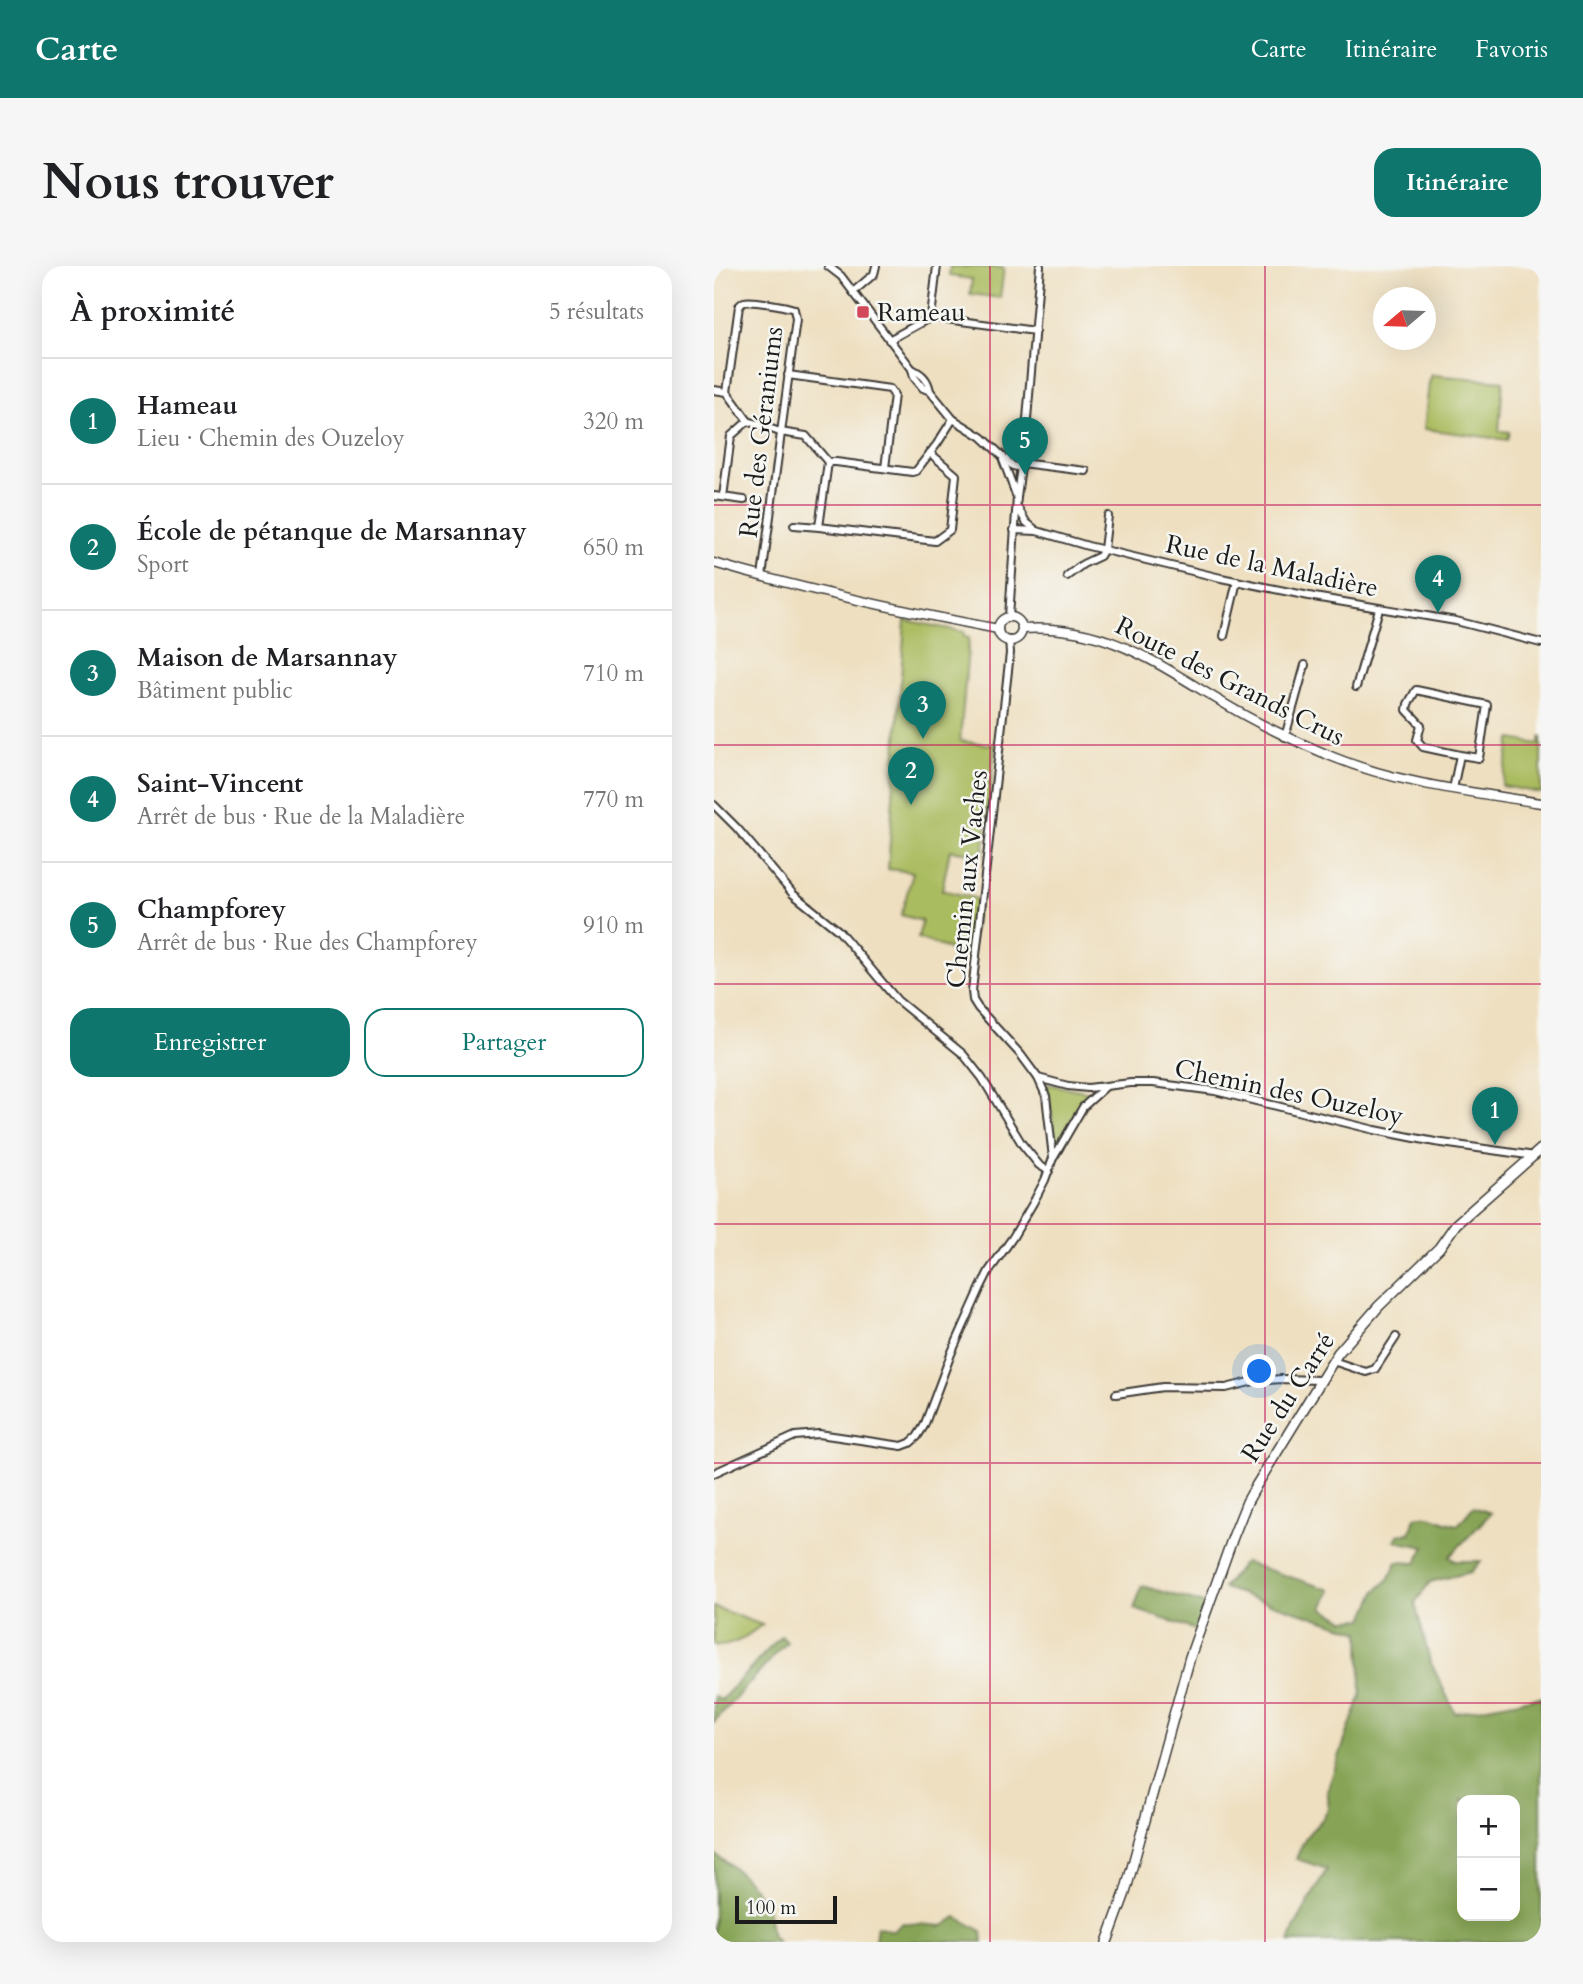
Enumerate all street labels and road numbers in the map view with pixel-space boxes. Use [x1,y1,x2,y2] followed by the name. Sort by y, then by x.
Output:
[731,324,791,540] street label: Rue des Géraniums
[1163,526,1381,606] street label: Rue de la Maladière
[1110,608,1350,754] street label: Route des Grands Crus
[938,768,996,990] street label: Chemin aux Vaches
[1171,1051,1407,1133] street label: Chemin des Ouzeloy
[1233,1325,1343,1469] street label: Rue du Carré

